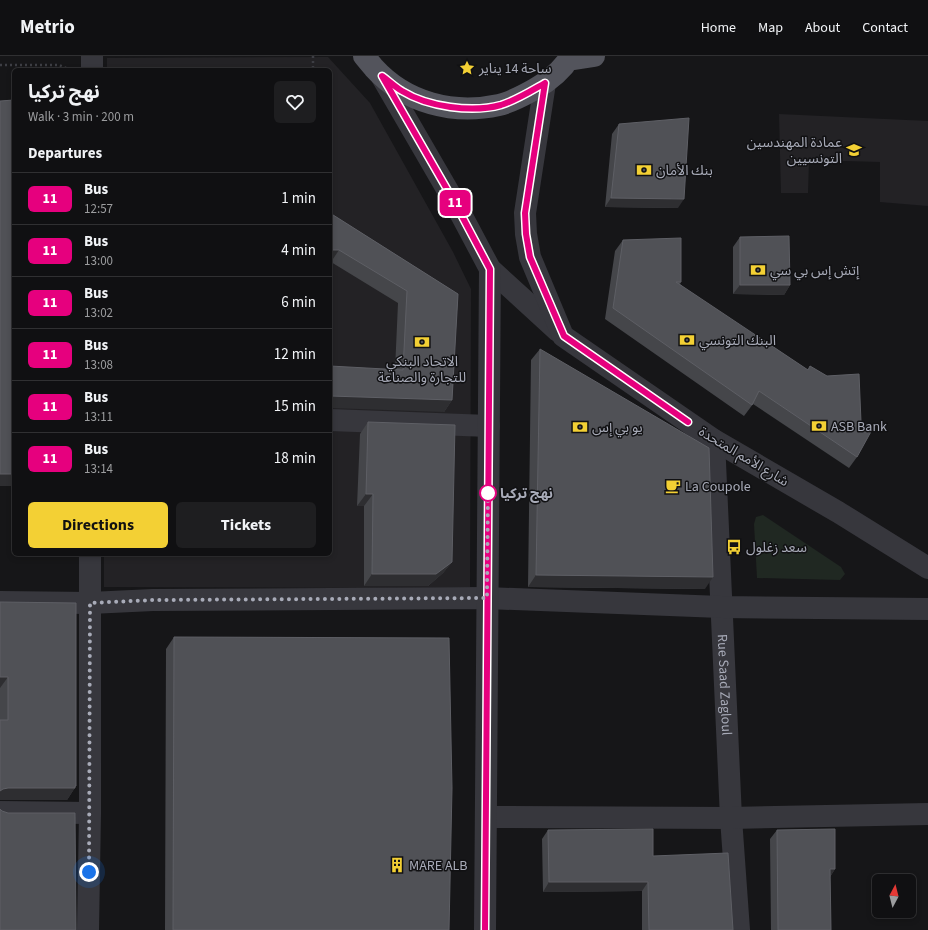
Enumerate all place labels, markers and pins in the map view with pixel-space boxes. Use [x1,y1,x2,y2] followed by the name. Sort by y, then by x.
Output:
[458,59,476,77] place icon: ساحة 14 يناير
[478,59,551,79] place label: ساحة 14 يناير
[747,133,842,169] place label: عمادة المهندسين التونسيين
[845,141,863,159] school or university icon: عمادة المهندسين التونسيين
[635,161,653,179] bank icon: بنك الأمان
[656,161,713,181] place label: بنك الأمان
[749,261,767,279] bank icon: إتش إس بي سي
[770,261,860,281] place label: إتش إس بي سي
[678,331,696,349] bank icon: البنك التونسي
[699,331,776,351] place label: البنك التونسي
[413,333,431,351] bank icon: الاتحاد البنكي للتجارة والصناعة
[378,352,466,388] place label: الاتحاد البنكي للتجارة والصناعة
[810,417,828,435] bank icon: ASB Bank
[831,417,887,437] place label: ASB Bank
[571,418,589,436] bank icon: يو بي إس
[592,418,643,438] place label: يو بي إس
[664,477,682,495] cafe icon: La Coupole
[685,477,751,497] place label: La Coupole
[479,484,497,502] marker: نهج تركيا
[500,484,553,504] place label: نهج تركيا
[725,538,743,556] bus stop icon: سعد زغلول
[746,538,807,558] place label: سعد زغلول
[388,856,406,874] building icon: MARE ALB
[409,856,468,876] place label: MARE ALB

